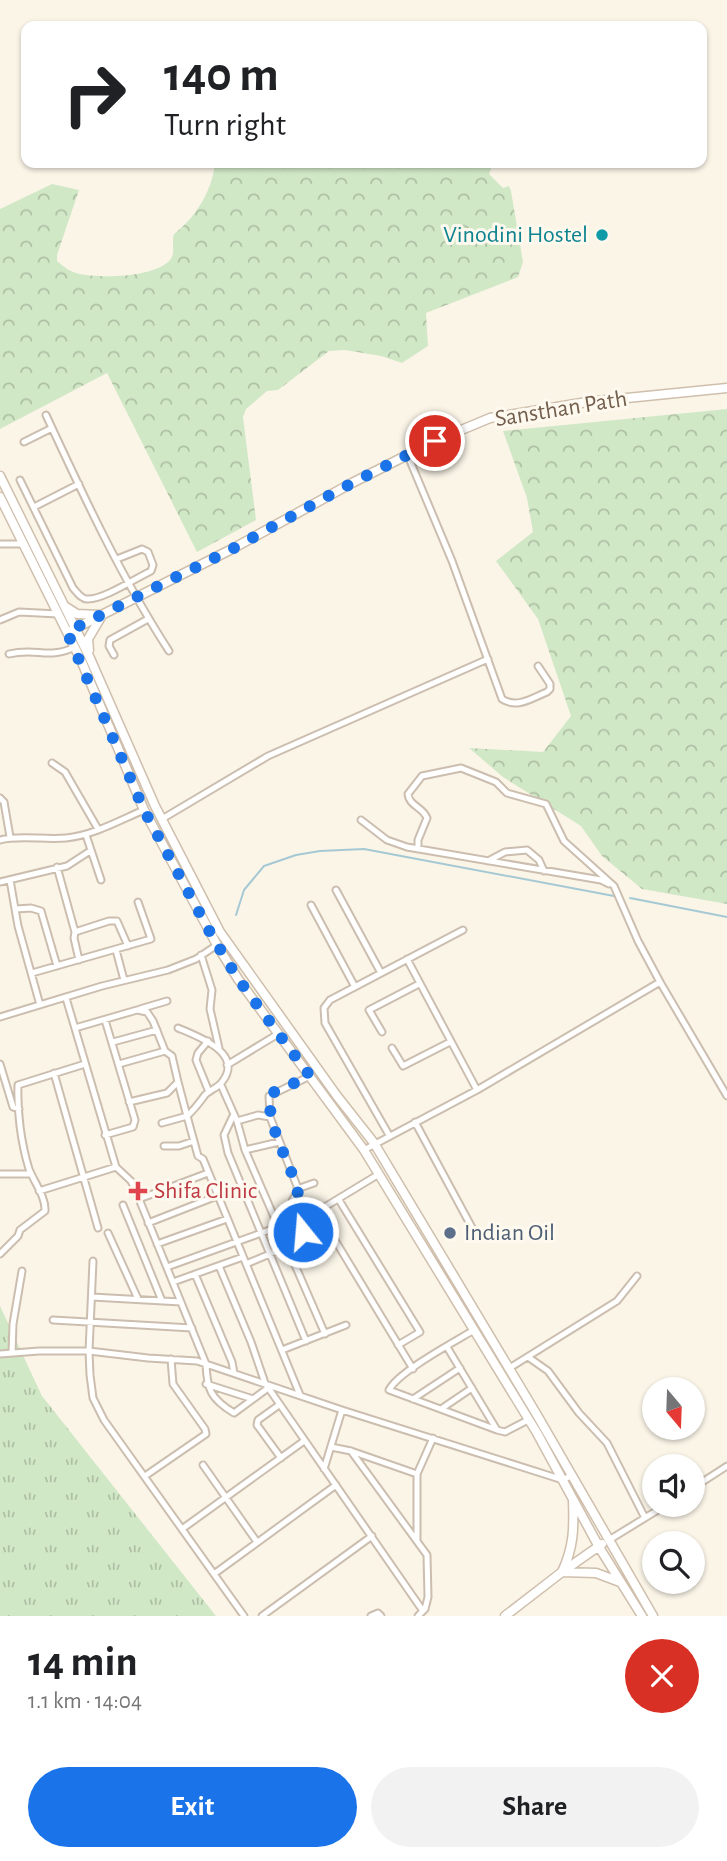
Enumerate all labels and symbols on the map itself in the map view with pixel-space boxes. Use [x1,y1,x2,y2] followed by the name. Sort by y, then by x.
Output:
[443,223,588,247] place label: Vinodini Hostel
[594,227,610,243] marker: Vinodini Hostel
[493,387,629,431] street label: Sansthan Path
[405,411,465,471] pin
[154,1179,257,1203] place label: Shifa Clinic
[128,1181,148,1201] marker: Shifa Clinic
[266,1195,340,1269] position arrow
[464,1221,555,1245] place label: Indian Oil
[442,1225,458,1241] marker: Indian Oil
[642,1377,705,1440] north arrow

